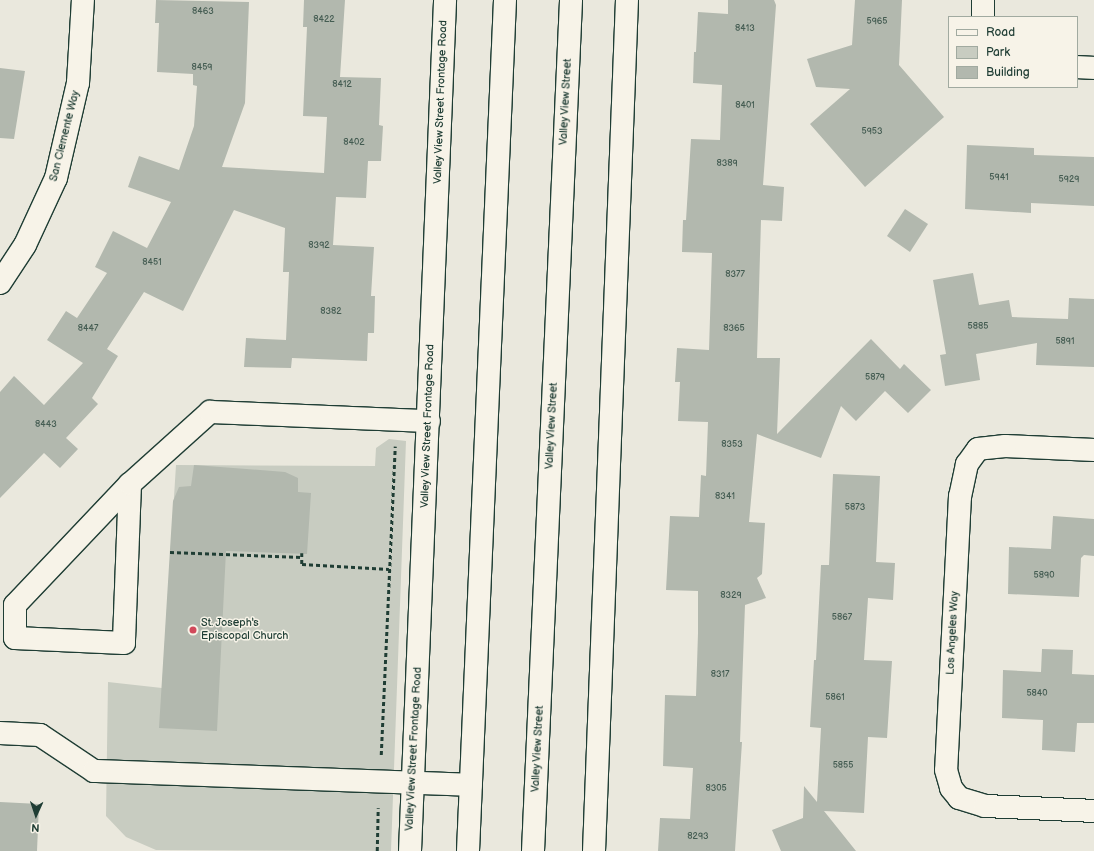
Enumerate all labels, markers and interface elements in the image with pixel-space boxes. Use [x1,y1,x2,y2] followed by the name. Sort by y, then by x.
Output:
[192,7,214,17] house number: 8463
[313,15,335,25] house number: 8422
[948,16,1078,88] legend
[866,17,888,27] house number: 5965
[432,19,450,185] street label: Valley View Street Frontage Road
[735,24,755,34] house number: 8413
[986,25,1015,40] text: Road
[986,45,1010,60] text: Park
[557,58,575,146] street label: Valley View Street
[191,63,213,73] house number: 8459
[986,65,1030,80] text: Building
[332,80,352,90] house number: 8412
[47,89,83,183] street label: San Clemente Way
[735,101,755,111] house number: 8401
[861,127,883,137] house number: 5953
[343,138,365,148] house number: 8402
[716,159,738,169] house number: 8389
[989,173,1009,183] house number: 5941
[1059,175,1079,185] house number: 5929
[308,241,330,251] house number: 8392
[142,258,162,268] house number: 8451
[725,270,745,280] house number: 8377
[320,307,342,317] house number: 8382
[968,322,988,332] house number: 5885
[78,324,98,334] house number: 8447
[723,324,745,334] house number: 8365
[1055,337,1075,347] house number: 5891
[419,343,437,509] street label: Valley View Street Frontage Road
[865,373,885,383] house number: 5879
[543,382,561,470] street label: Valley View Street
[35,420,57,430] house number: 8443
[721,440,743,450] house number: 8353
[715,492,735,502] house number: 8341
[845,503,865,513] house number: 5873
[1034,571,1054,581] house number: 5890
[720,591,742,601] house number: 8329
[944,591,962,675] street label: Los Angeles Way
[832,613,852,623] house number: 5867
[201,617,288,643] place label: St. Joseph's Episcopal Church
[188,625,198,635] marker: St. Joseph's Episcopal Church
[403,666,425,832] street label: Valley View Street Frontage Road
[711,670,729,680] house number: 8317
[1026,689,1048,699] house number: 5840
[825,693,845,703] house number: 5861
[529,705,547,793] street label: Valley View Street
[833,761,853,771] house number: 5855
[705,784,727,794] house number: 8305
[16,795,56,835] north arrow
[31,821,40,834] text: N
[687,832,709,842] house number: 8293

